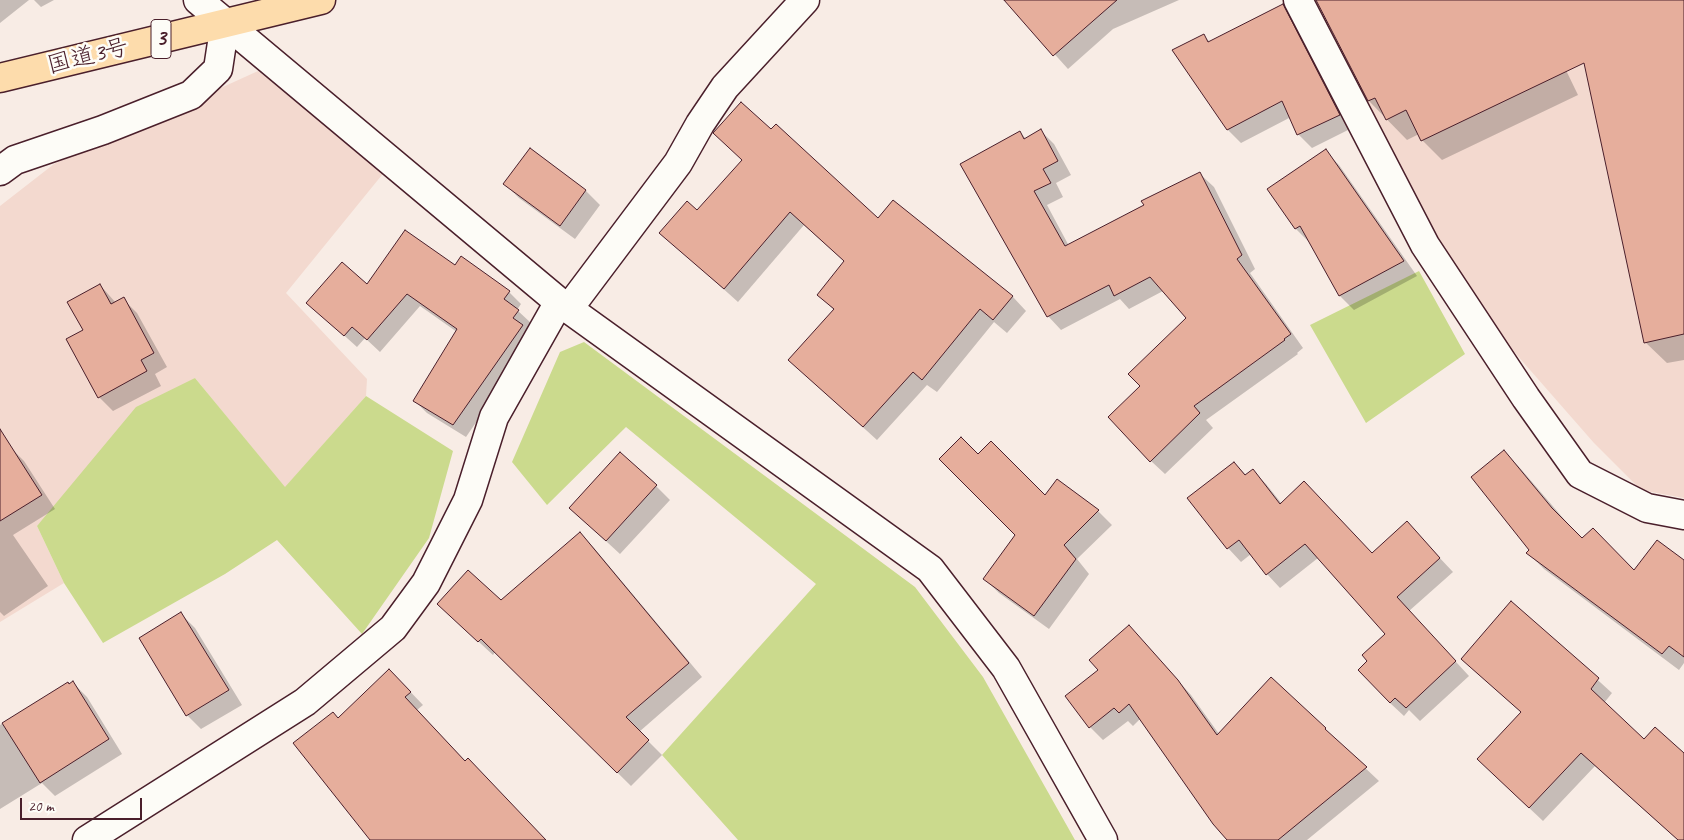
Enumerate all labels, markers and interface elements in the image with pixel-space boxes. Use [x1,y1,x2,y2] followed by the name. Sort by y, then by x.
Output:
[151,19,171,58] road number: 3
[44,33,132,81] street label: 国道3号
[22,788,145,820] scale bar
[28,797,54,816] text: 20 m

